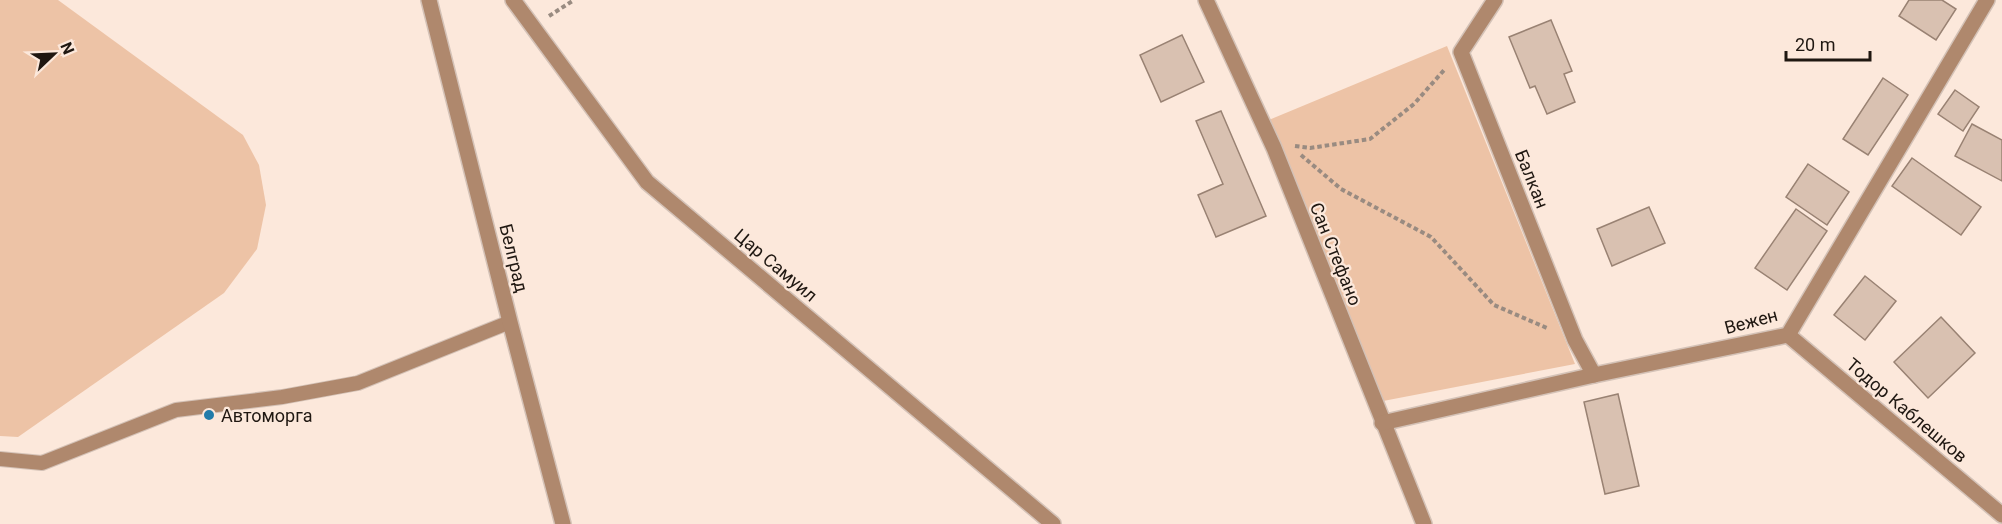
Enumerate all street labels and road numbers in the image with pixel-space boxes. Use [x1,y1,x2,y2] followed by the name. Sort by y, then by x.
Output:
[1511,147,1553,211] street label: Балкан
[1306,199,1366,309] street label: Сан Стефано
[495,222,533,294] street label: Белград
[730,224,822,306] street label: Цар Самуил
[1722,304,1780,338] street label: Вежен
[1842,353,1972,467] street label: Тодор Каблешков

